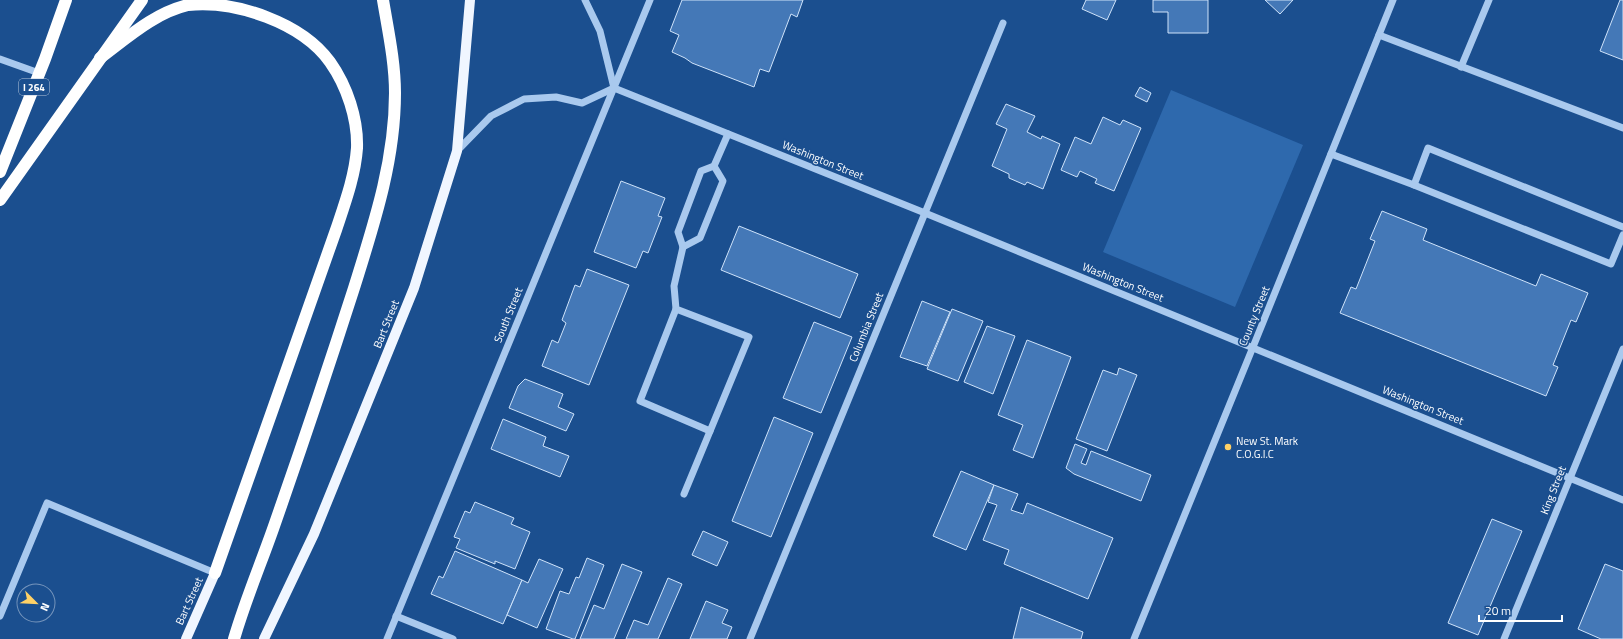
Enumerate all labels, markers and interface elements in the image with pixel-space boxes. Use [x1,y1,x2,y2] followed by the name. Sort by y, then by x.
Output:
[19,79,49,95] road number: I 264
[780,136,866,184] street label: Washington Street
[1080,258,1166,306] street label: Washington Street
[1235,284,1273,348] street label: County Street
[490,285,526,345] street label: South Street
[845,290,887,364] street label: Columbia Street
[369,297,403,351] street label: Bart Street
[1380,381,1466,429] street label: Washington Street
[1236,433,1299,462] place label: New St. Mark C.O.G.I.C
[1223,442,1233,452] marker: New St. Mark C.O.G.I.C
[1536,463,1570,517] street label: King Street
[171,574,207,627] street label: Bart Street
[16,583,56,623] north arrow
[1479,597,1562,623] scale bar
[36,600,54,614] text: N
[1485,601,1511,620] text: 20 m

